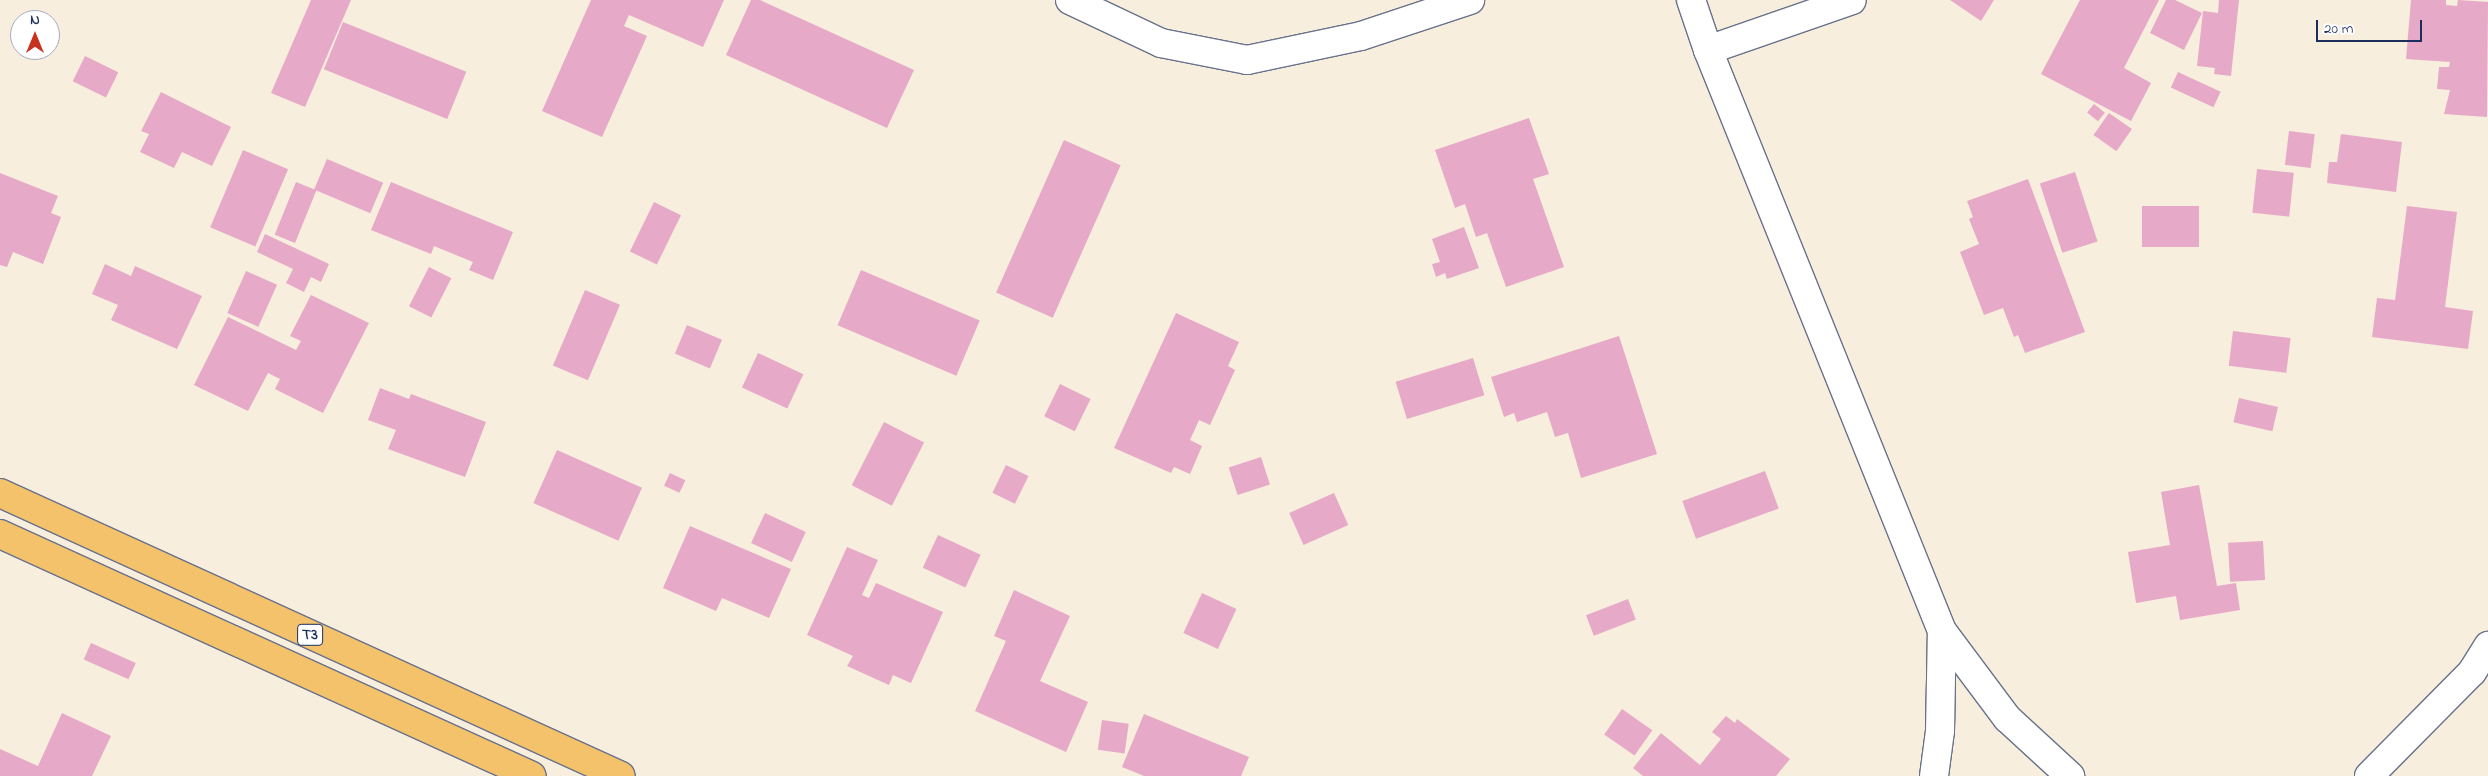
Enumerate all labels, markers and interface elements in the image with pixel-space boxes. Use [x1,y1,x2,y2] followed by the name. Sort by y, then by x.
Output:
[10,10,60,60] north arrow
[30,10,40,31] text: N
[2318,10,2424,42] scale bar
[2324,18,2353,40] text: 20 m
[296,622,324,648] road number: T3

